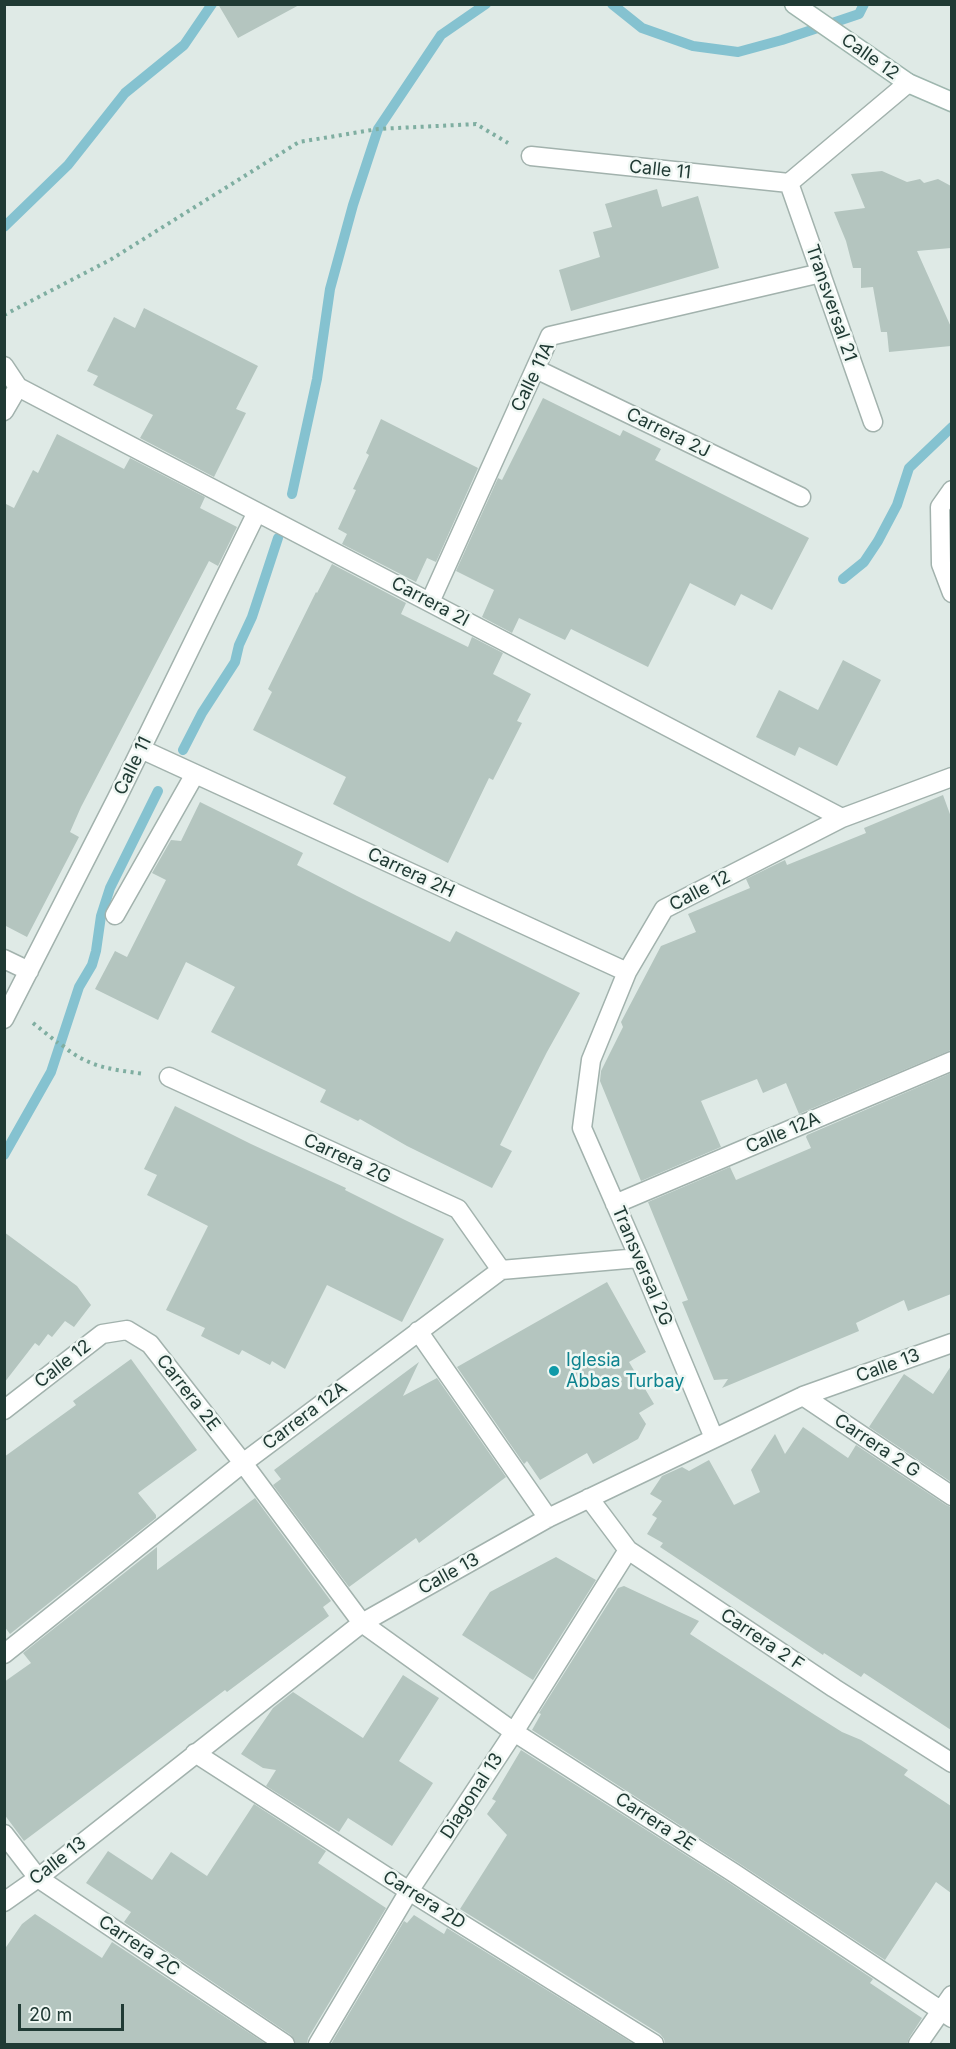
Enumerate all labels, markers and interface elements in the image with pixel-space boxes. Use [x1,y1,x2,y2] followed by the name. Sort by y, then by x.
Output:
[837,29,903,85] street label: Calle 12
[628,156,692,184] street label: Calle 11
[801,242,861,364] street label: Transversal 21
[507,339,559,415] street label: Calle 11A
[623,403,713,463] street label: Carrera 2J
[387,573,473,631] street label: Carrera 2I
[110,733,156,799] street label: Calle 11
[364,843,458,903] street label: Carrera 2H
[666,866,734,916] street label: Calle 12
[743,1108,823,1158] street label: Calle 12A
[300,1129,394,1189] street label: Carrera 2G
[607,1203,677,1329] street label: Transversal 2G
[30,1335,96,1393] street label: Calle 12
[853,1345,923,1387] street label: Calle 13
[151,1350,225,1436] street label: Carrera 2E
[566,1350,684,1392] place label: Iglesia Abbas Turbay
[547,1364,561,1378] marker: Iglesia Abbas Turbay
[259,1377,351,1455] street label: Carrera 12A
[830,1409,924,1483] street label: Carrera 2 G
[415,1549,483,1599] street label: Calle 13
[716,1604,808,1676] street label: Carrera 2 F
[436,1749,508,1843] street label: Diagonal 13
[611,1788,699,1856] street label: Carrera 2E
[25,1832,91,1890] street label: Calle 13
[379,1866,469,1934] street label: Carrera 2D
[94,1911,184,1981] street label: Carrera 2C
[21,1992,128,2030] scale bar
[29,2004,72,2025] text: 20 m

